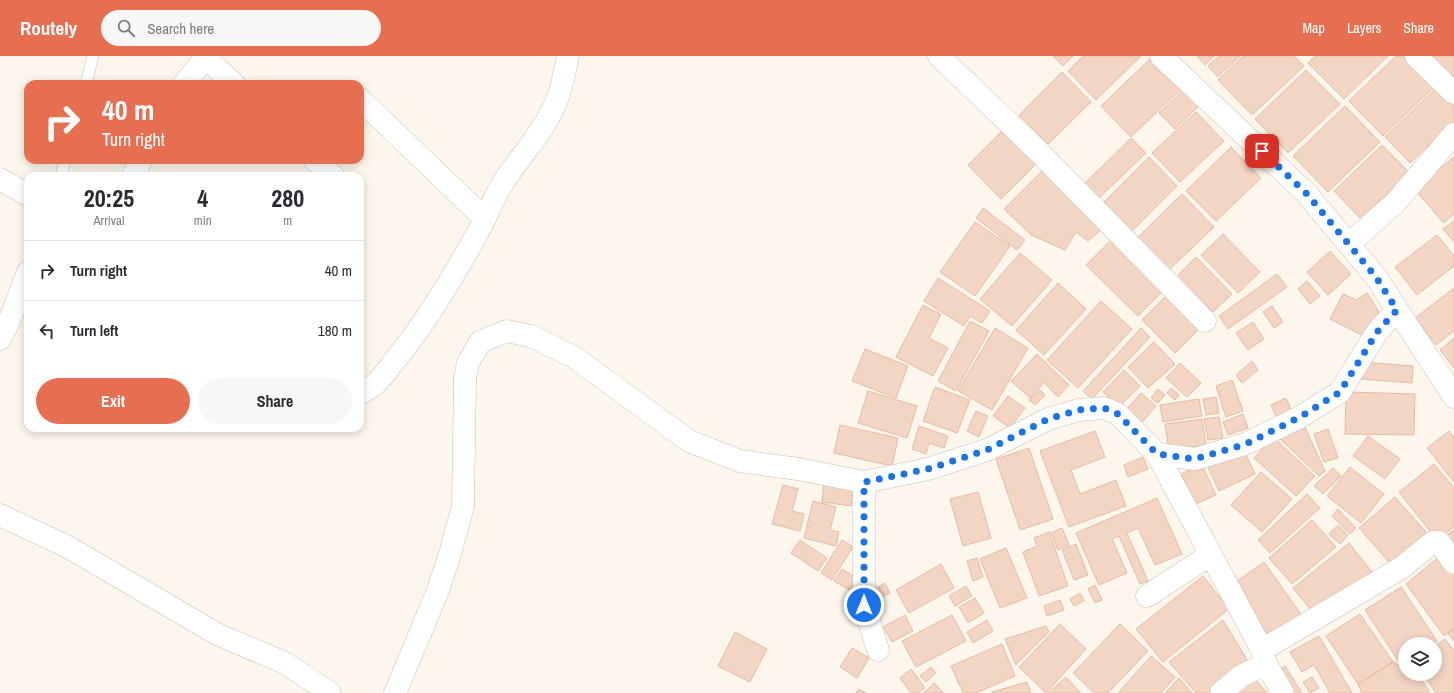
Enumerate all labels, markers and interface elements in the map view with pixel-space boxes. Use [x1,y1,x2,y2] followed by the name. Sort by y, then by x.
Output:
[101,10,381,46] search box
[20,15,77,41] text: Routely
[115,17,137,39] icon: search
[147,18,214,39] text: Search here
[1303,19,1325,37] text: Map
[1347,19,1381,37] text: Layers
[1403,19,1434,37] text: Share
[102,91,154,129] text: 40 m
[36,96,88,148] icon: right
[102,127,165,152] text: Turn right
[1245,134,1279,168] pin
[1251,140,1273,162] icon: arrive
[84,182,134,214] text: 20:25
[197,182,208,214] text: 4
[271,182,304,214] text: 280
[94,212,124,229] text: Arrival
[194,212,212,229] text: min
[283,212,292,229] text: m
[36,260,58,282] icon: right
[70,260,127,281] text: Turn right
[325,260,352,281] text: 40 m
[36,320,58,342] icon: left
[70,320,118,341] text: Turn left
[318,320,352,341] text: 180 m
[36,378,190,424] button: Exit
[198,378,352,424] button: Share
[843,584,885,626] position arrow
[1398,637,1442,681] map controls
[1398,637,1442,681] button: layers

